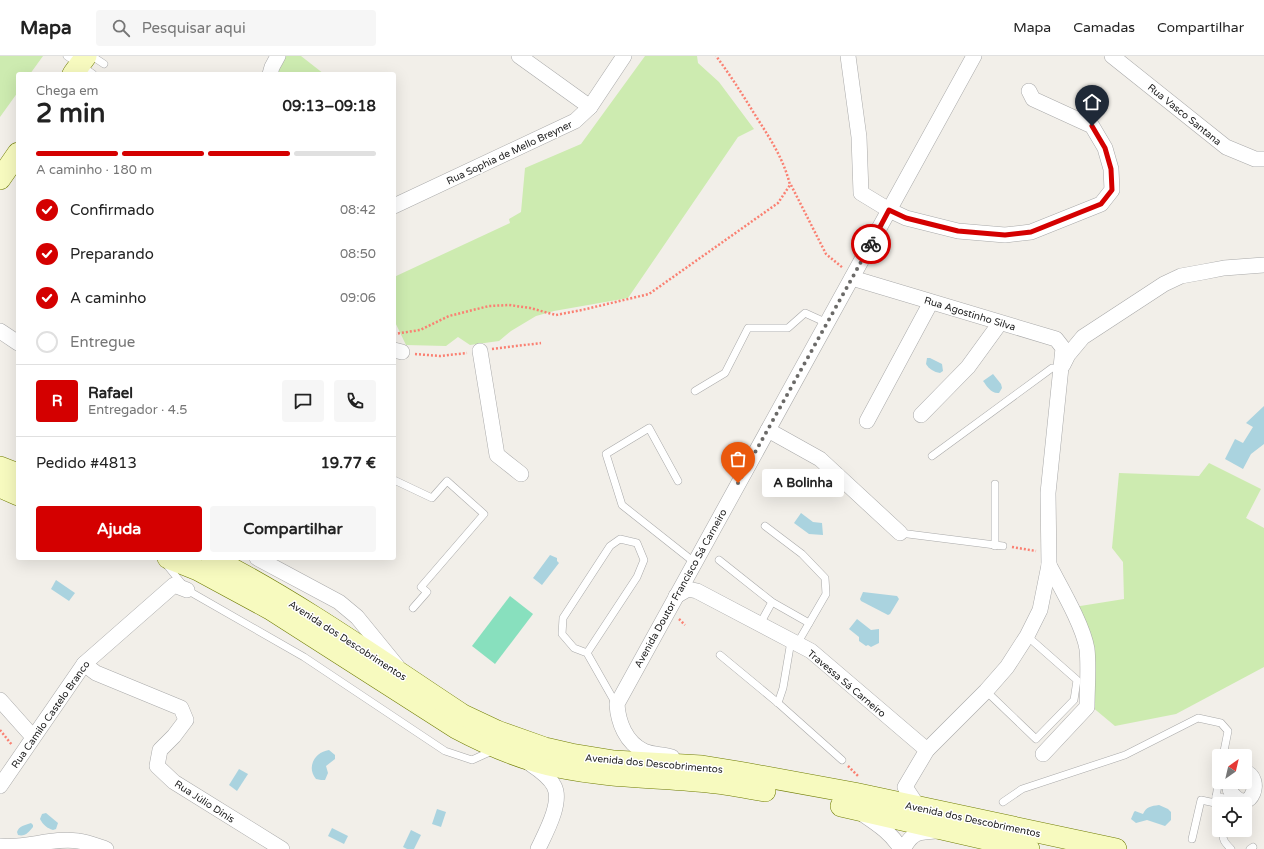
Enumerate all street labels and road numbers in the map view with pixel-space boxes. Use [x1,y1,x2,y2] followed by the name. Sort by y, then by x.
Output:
[1145,81,1224,148] street label: Rua Vasco Santana
[445,118,574,187] street label: Rua Sophia de Mello Breyner
[923,294,1017,334] street label: Rua Agostinho Silva
[632,507,730,670] street label: Avenida Doutor Francisco Sá Carneiro
[286,598,409,684] street label: Avenida dos Descobrimentos
[805,648,888,720] street label: Travessa Sá Carneiro
[9,658,93,771] street label: Rua Camilo Castelo Branco
[585,752,723,776] street label: Avenida dos Descobrimentos
[172,778,237,826] street label: Rua Júlio Dinis
[904,800,1042,840] street label: Avenida dos Descobrimentos

